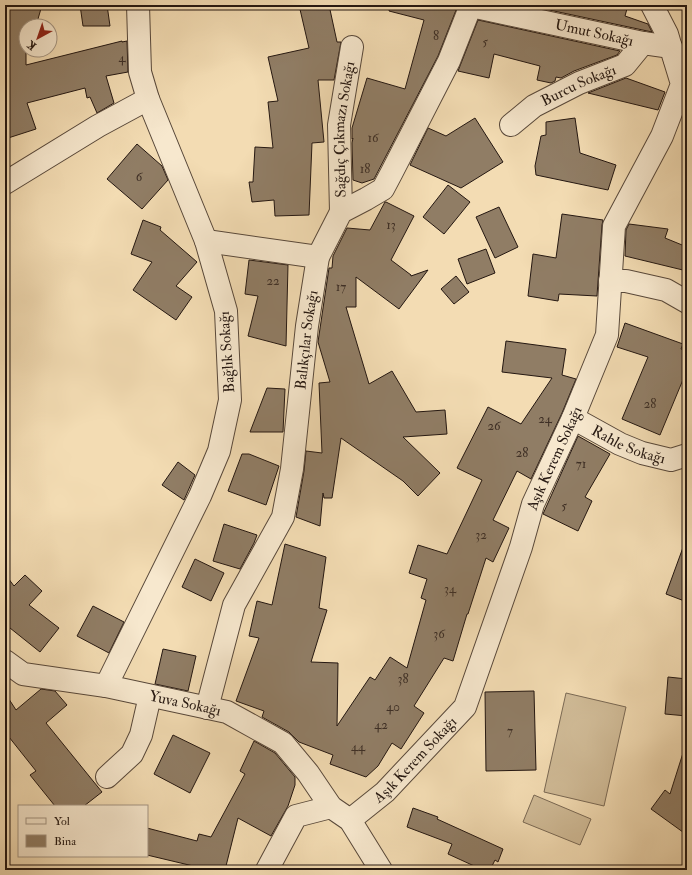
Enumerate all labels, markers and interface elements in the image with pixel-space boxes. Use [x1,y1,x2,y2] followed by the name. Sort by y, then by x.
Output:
[553,15,635,50] street label: Umut Sokağı
[18,18,58,58] north arrow
[433,28,439,44] house number: 8
[482,34,488,50] house number: 5
[24,37,39,53] text: K
[118,50,126,66] house number: 4
[329,60,359,198] street label: Sağdıç Çıkmazı Sokağı
[538,60,619,110] street label: Burcu Sokağı
[367,130,380,146] house number: 16
[360,161,370,177] house number: 18
[136,169,144,185] house number: 6
[386,217,396,233] house number: 13
[266,273,280,289] house number: 22
[336,279,346,295] house number: 17
[291,289,322,390] street label: Balıkçılar Sokağı
[215,311,239,393] street label: Bağlık Sokağı
[644,396,656,412] house number: 28
[522,404,586,513] street label: Aşık Kerem Sokağı
[538,411,553,427] house number: 24
[487,418,502,434] house number: 26
[588,421,667,468] street label: Rahle Sokağı
[516,445,528,461] house number: 28
[576,456,587,472] house number: 71
[561,498,567,514] house number: 5
[475,527,487,543] house number: 32
[444,581,457,597] house number: 34
[433,626,446,642] house number: 36
[397,671,409,687] house number: 38
[148,686,223,720] street label: Yuva Sokağı
[386,699,400,715] house number: 40
[369,712,461,808] street label: Aşık Kerem Sokağı
[374,717,388,733] house number: 42
[507,723,513,739] house number: 7
[351,739,366,755] house number: 44
[18,805,148,857] legend
[54,814,70,829] text: Yol
[54,834,77,849] text: Bina

